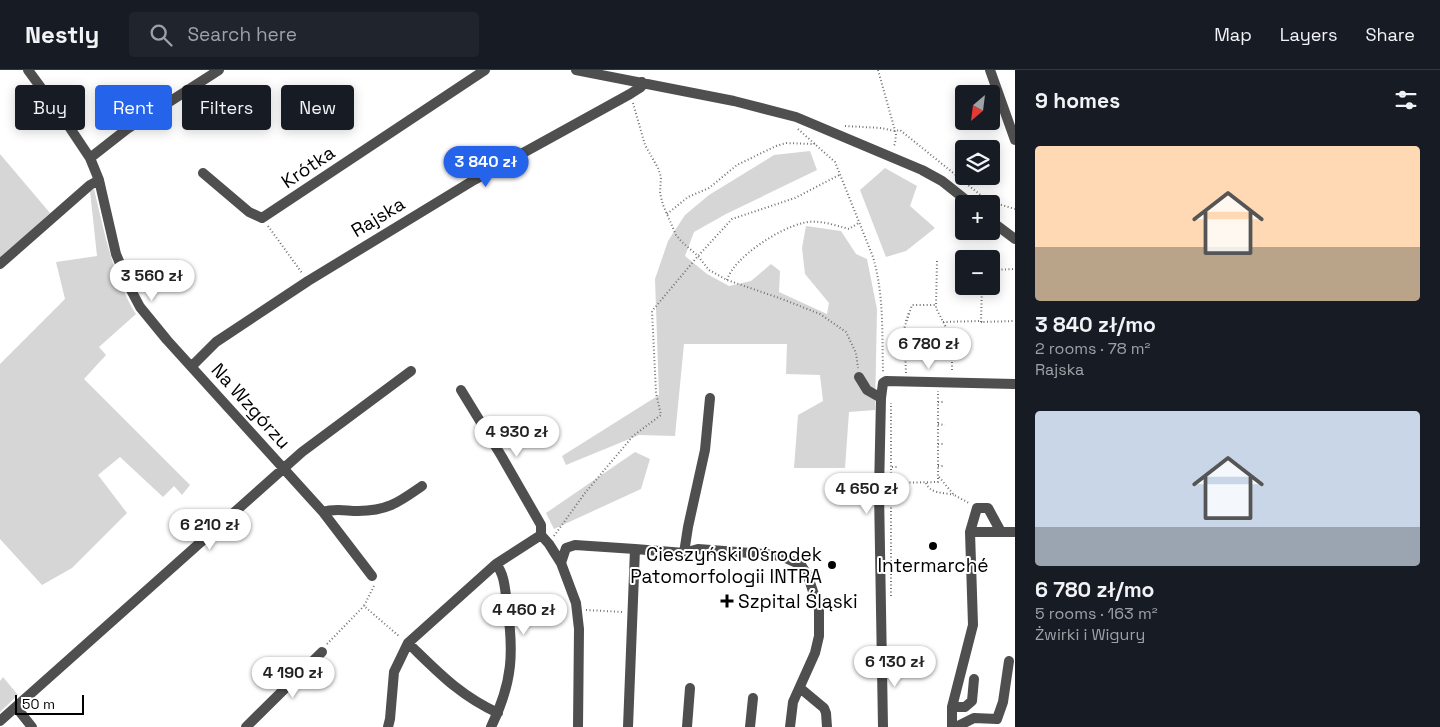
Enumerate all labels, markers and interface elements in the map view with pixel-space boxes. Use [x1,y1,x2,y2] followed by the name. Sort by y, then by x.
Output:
[129,12,479,57] search box
[25,19,99,50] text: Nestly
[147,21,175,49] icon: search
[187,22,297,47] text: Search here
[1214,23,1252,46] text: Map
[1280,23,1337,46] text: Layers
[1365,23,1415,46] text: Share
[15,85,85,130] chip: Buy
[95,85,172,130] chip: Rent
[182,85,271,130] chip: Filters
[281,85,354,130] chip: New
[955,85,1000,130] north arrow
[955,85,1000,295] map controls
[1392,86,1420,114] icon: filters
[1035,87,1120,114] text: 9 homes
[276,140,340,194] street label: Krótka
[955,140,1000,185] button: layers
[434,146,538,188] pin: 3 840 zł
[455,151,517,172] text: 3 840 zł
[1183,178,1273,268] icon: home
[346,191,410,243] street label: Rajska
[955,195,1000,240] button: +
[955,250,1000,295] button: −
[100,260,204,302] pin: 3 560 zł
[121,265,183,286] text: 3 560 zł
[1035,311,1156,338] text: 3 840 zł/mo
[877,328,981,370] pin: 6 780 zł
[898,333,960,354] text: 6 780 zł
[1035,338,1150,359] text: 2 rooms · 78 m²
[206,358,296,454] street label: Na Wzgórzu
[1035,359,1084,380] text: Rajska
[465,416,569,458] pin: 4 930 zł
[485,421,549,442] text: 4 930 zł
[1183,443,1273,533] icon: home
[815,472,919,515] pin: 4 650 zł
[836,478,898,499] text: 4 650 zł
[158,508,262,551] pin: 6 210 zł
[180,514,240,535] text: 6 210 zł
[927,540,939,552] marker: Intermarché
[630,542,822,589] place label: Cieszyński Ośrodek Patomorfologii INTRA
[877,553,989,578] place label: Intermarché
[826,559,838,571] marker: Cieszyński Ośrodek Patomorfologii INTRA
[1035,576,1154,603] text: 6 780 zł/mo
[738,589,858,614] place label: Szpital Śląski
[472,594,576,636] pin: 4 460 zł
[720,594,734,608] marker: Szpital Śląski
[492,599,556,620] text: 4 460 zł
[1035,603,1158,624] text: 5 rooms · 163 m²
[1035,624,1145,645] text: Żwirki i Wigury
[843,646,947,688] pin: 6 130 zł
[865,651,925,672] text: 6 130 zł
[241,656,345,699] pin: 4 190 zł
[263,662,323,683] text: 4 190 zł
[15,692,84,715] scale bar
[22,695,55,713] text: 50 m

